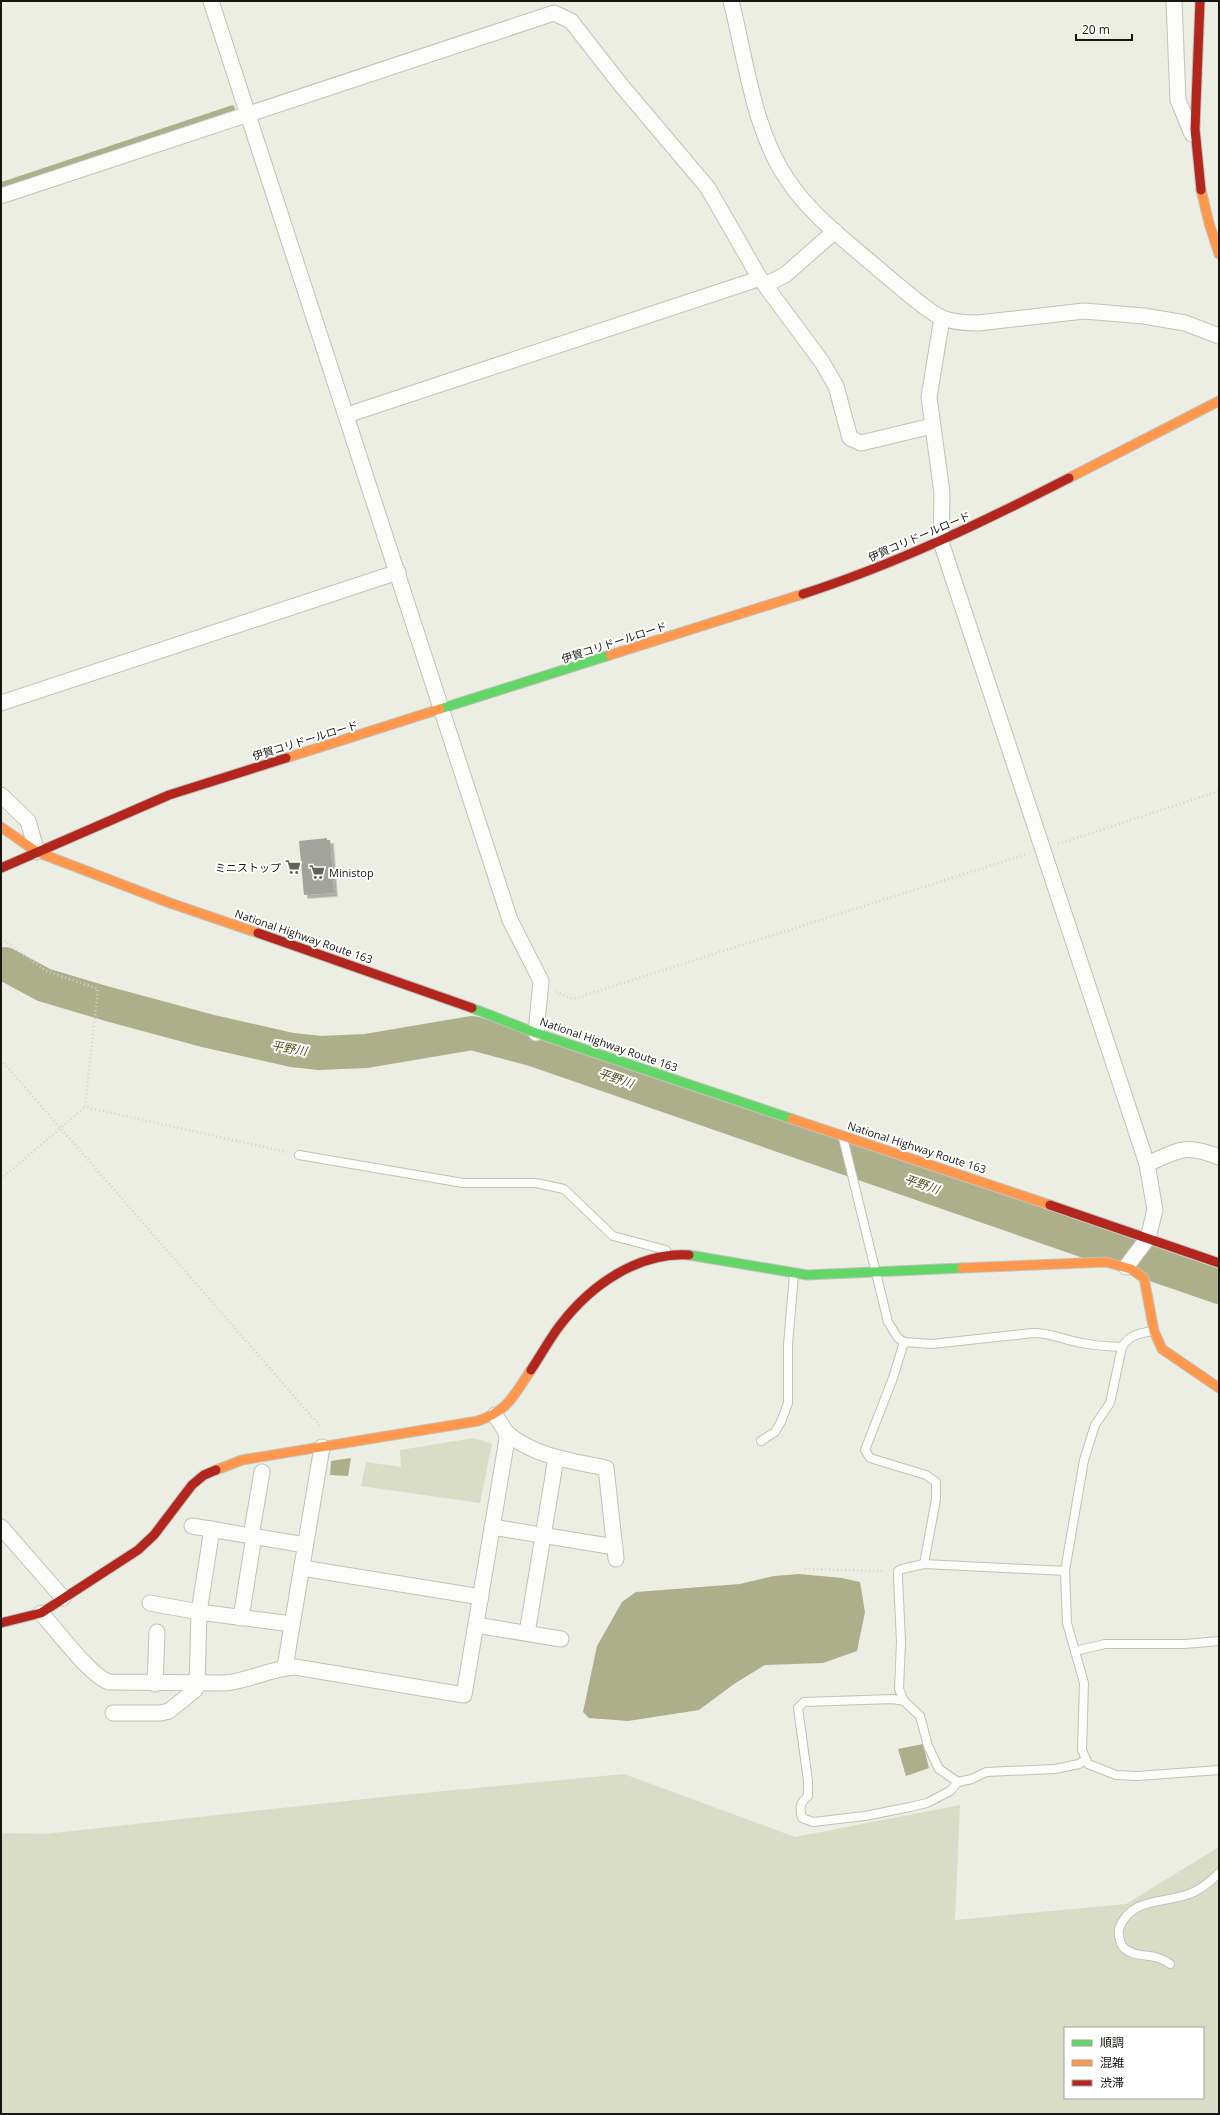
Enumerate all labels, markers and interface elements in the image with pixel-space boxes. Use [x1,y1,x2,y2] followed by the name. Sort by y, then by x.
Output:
[1076,16,1132,42] scale bar
[1082,21,1110,38] text: 20 m
[865,508,973,564] street label: 伊賀コリドールロード
[559,618,669,666] street label: 伊賀コリドールロード
[250,717,360,763] street label: 伊賀コリドールロード
[284,858,302,876] supermarket icon: ミニストップ
[215,860,281,875] place label: ミニストップ
[308,863,326,881] supermarket icon: Ministop
[329,865,374,880] place label: Ministop
[233,905,375,967] street label: National Highway Route 163
[538,1013,680,1075] street label: National Highway Route 163
[270,1037,310,1060] water label: 平野川
[596,1064,638,1093] water label: 平野川
[846,1117,988,1177] street label: National Highway Route 163
[902,1170,944,1199] water label: 平野川
[1064,2027,1204,2099] legend
[1100,2034,1124,2051] text: 順調
[1100,2054,1124,2071] text: 混雑
[1100,2074,1124,2091] text: 渋滞

